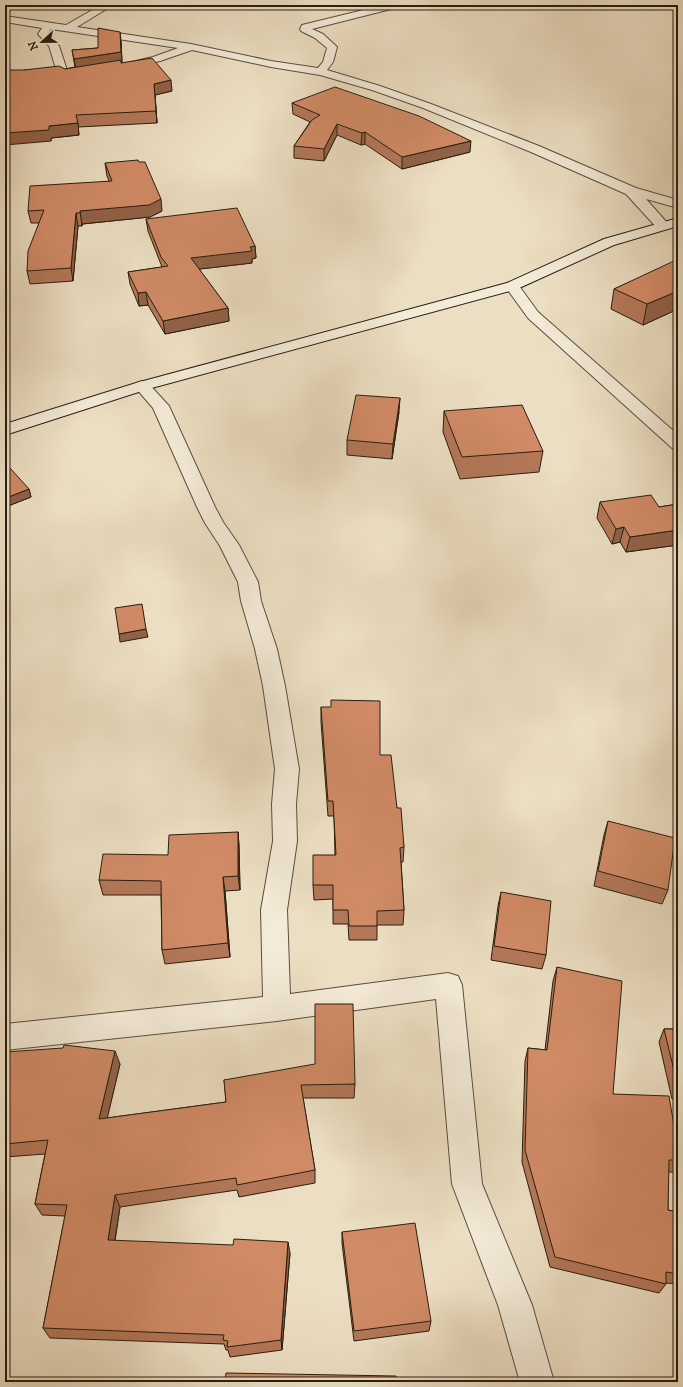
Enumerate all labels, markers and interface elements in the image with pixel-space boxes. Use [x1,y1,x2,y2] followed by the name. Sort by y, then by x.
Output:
[22,22,62,62] north arrow
[25,39,42,52] text: N

